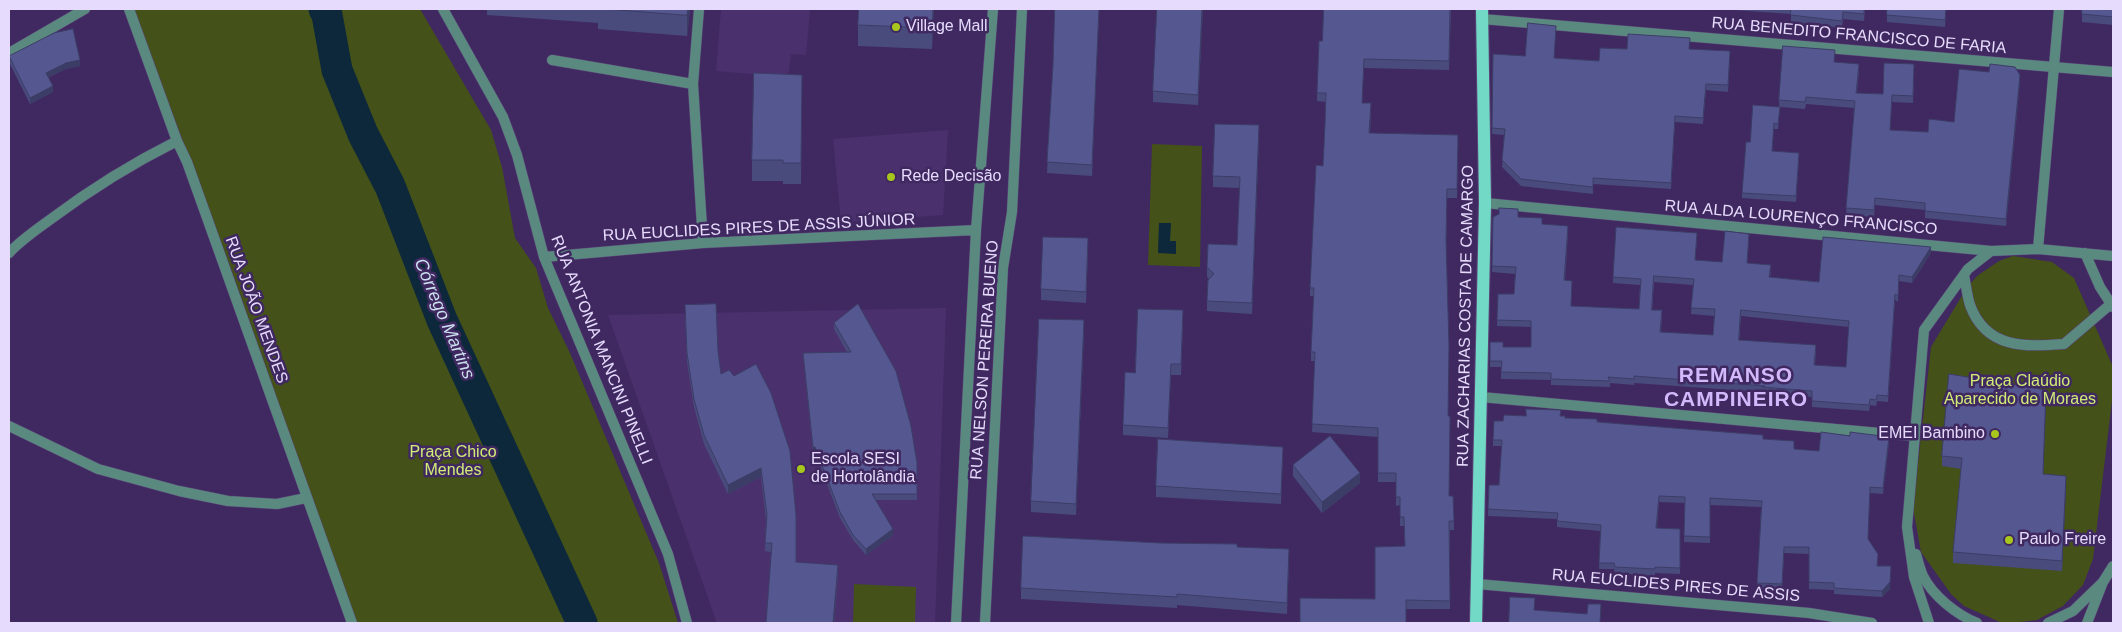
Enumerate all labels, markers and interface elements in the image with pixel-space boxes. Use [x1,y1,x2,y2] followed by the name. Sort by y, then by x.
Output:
[1711,14,2007,58] street label: RUA BENEDITO FRANCISCO DE FARIA
[906,17,988,37] place label: Village Mall
[890,21,902,33] marker: Village Mall
[1454,165,1478,467] street label: RUA ZACHARIAS COSTA DE CAMARGO
[901,167,1001,187] place label: Rede Decisão
[885,171,897,183] marker: Rede Decisão
[1664,197,1938,239] street label: RUA ALDA LOURENÇO FRANCISCO
[602,210,916,246] street label: RUA EUCLIDES PIRES DE ASSIS JÚNIOR
[546,233,656,467] street label: RUA ANTONIA MANCINI PINELLI
[221,234,291,386] street label: RUA JOÃO MENDES
[967,240,1003,480] street label: RUA NELSON PEREIRA BUENO
[409,255,479,383] water label: Córrego Martins
[1663,363,1809,413] district label: REMANSO CAMPINEIRO
[1944,372,2096,410] park label: Praça Claúdio Aparecido de Moraes
[1878,424,1985,444] place label: EMEI Bambino
[1989,428,2001,440] marker: EMEI Bambino
[409,443,497,481] park label: Praça Chico Mendes
[811,450,915,488] place label: Escola SESI de Hortolândia
[795,463,807,475] marker: Escola SESI de Hortolândia
[2019,530,2106,550] place label: Paulo Freire
[2003,534,2015,546] marker: Paulo Freire
[1551,566,1801,606] street label: RUA EUCLIDES PIRES DE ASSIS

